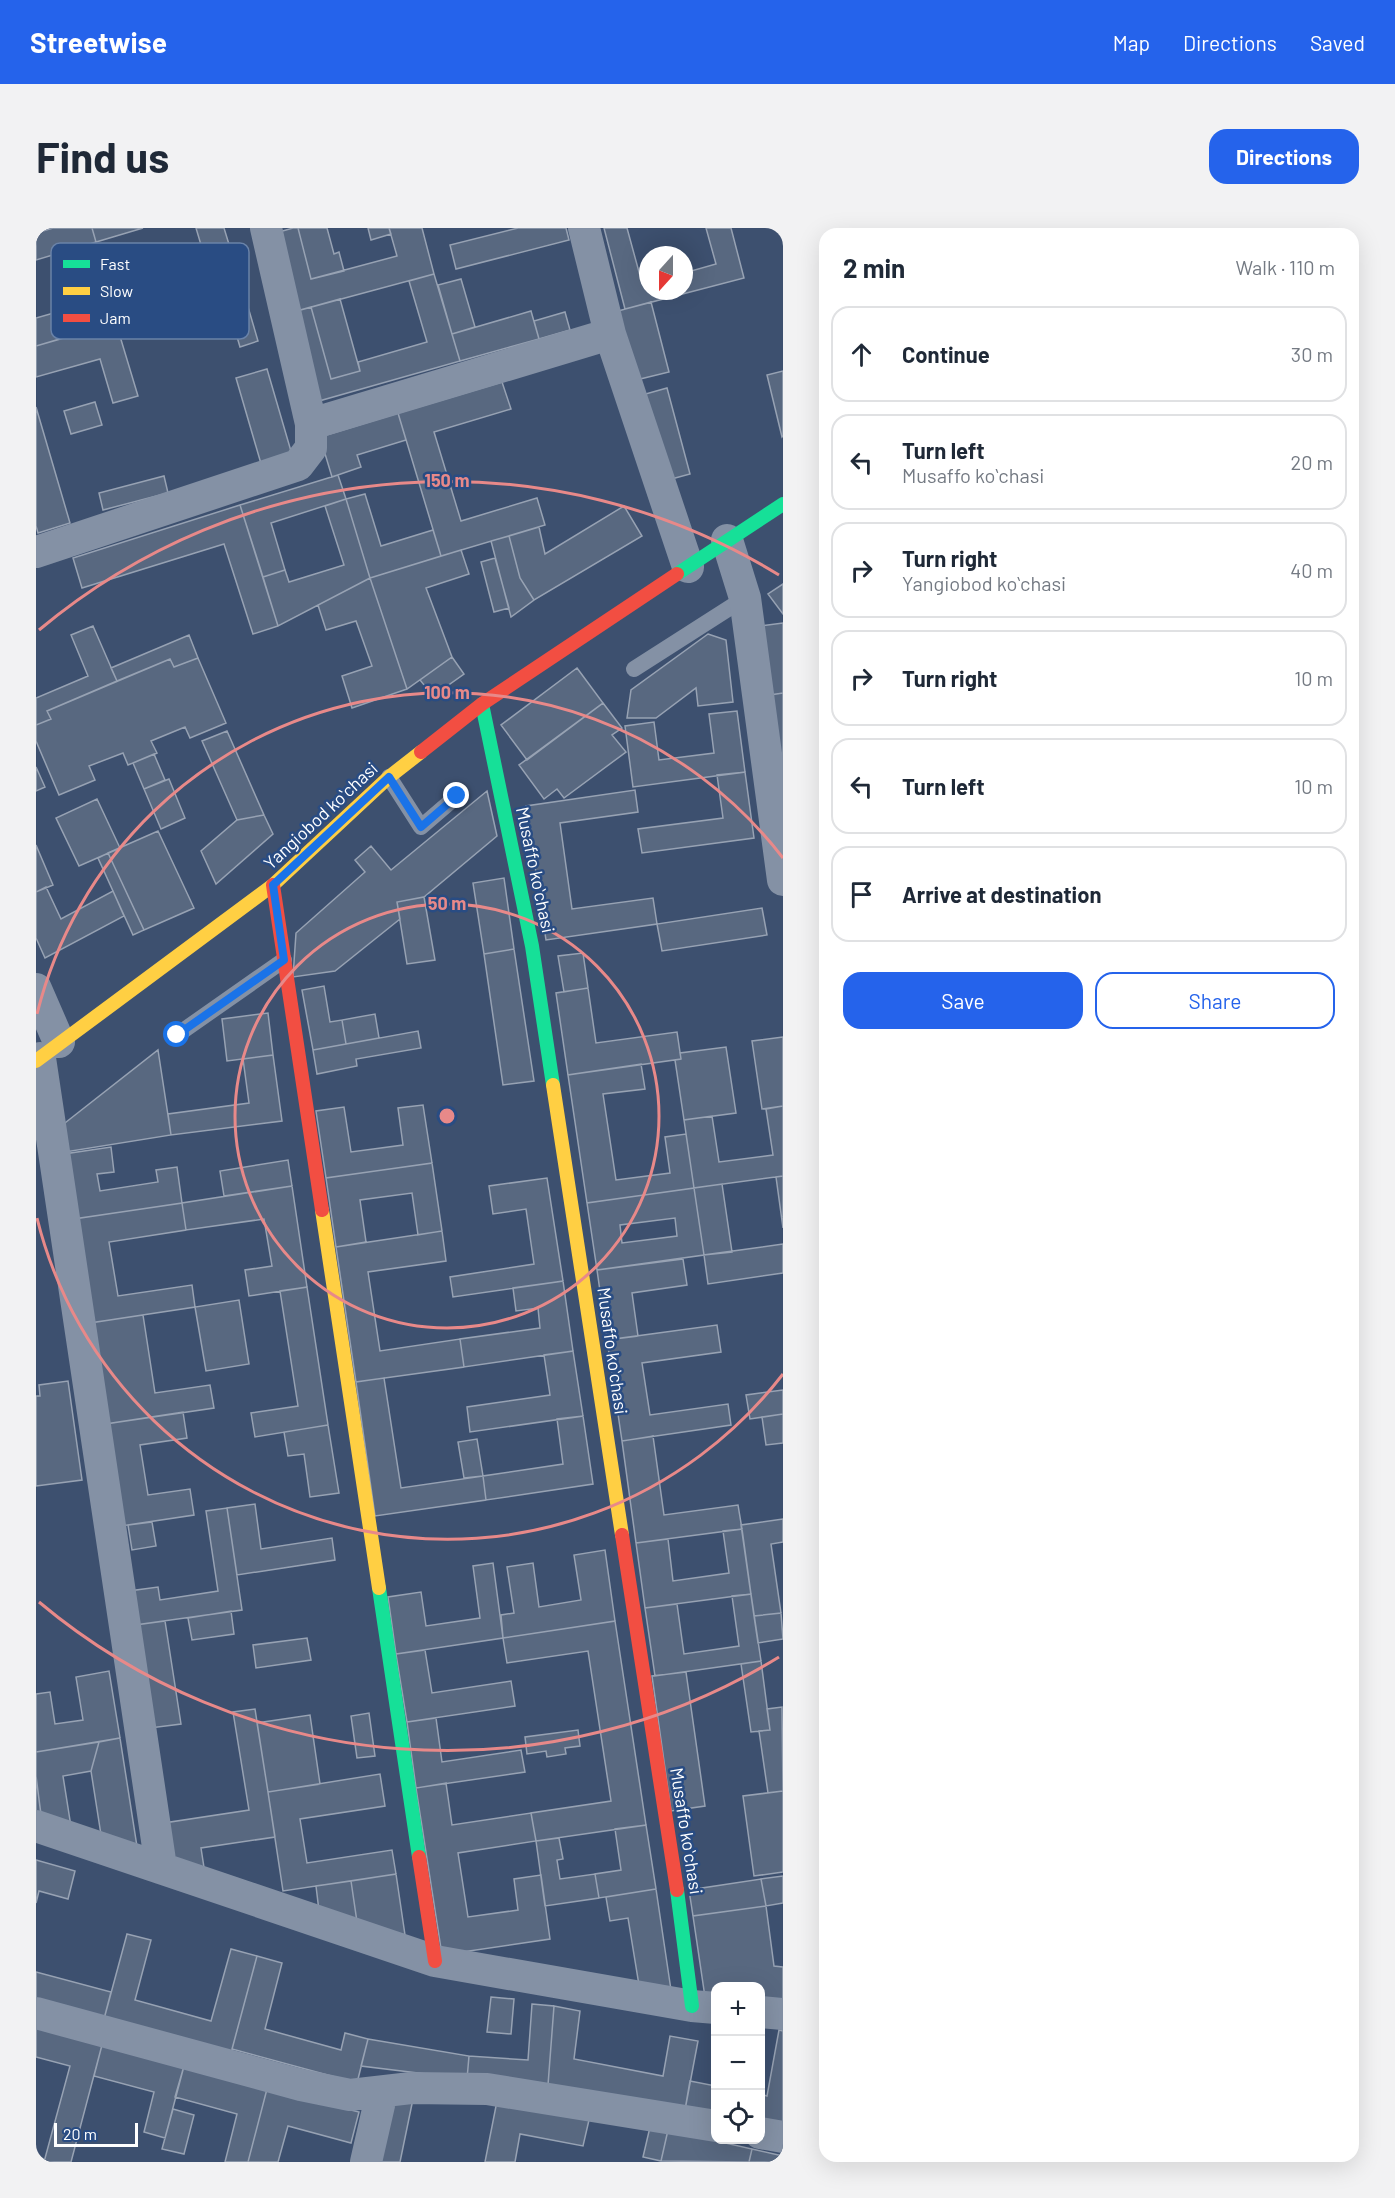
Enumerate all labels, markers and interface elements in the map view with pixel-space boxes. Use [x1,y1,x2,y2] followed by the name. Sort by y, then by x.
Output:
[30,25,167,59] text: Streetwise
[1113,30,1150,55] text: Map
[1183,30,1277,55] text: Directions
[1310,30,1365,55] text: Saved
[1209,129,1359,184] button: Directions
[36,131,169,181] text: Find us
[51,243,249,339] legend
[639,246,693,300] north arrow
[843,252,905,283] text: 2 min
[100,254,130,273] text: Fast
[1235,255,1335,279] text: Walk · 110 m
[100,281,133,300] text: Slow
[100,308,131,327] text: Jam
[845,338,878,371] icon: ahead
[902,341,990,367] text: Continue
[1291,342,1333,366] text: 30 m
[902,437,985,463] text: Turn left
[845,446,878,479] icon: left
[1290,450,1333,474] text: 20 m
[902,463,1044,487] text: Musaffo koʻchasi
[425,469,469,491] text: 150 m
[902,545,997,571] text: Turn right
[845,554,878,587] icon: right
[1290,558,1333,582] text: 40 m
[902,571,1066,595] text: Yangiobod koʻchasi
[845,662,878,695] icon: right
[902,665,997,691] text: Turn right
[1294,666,1333,690] text: 10 m
[424,681,470,703] text: 100 m
[259,757,382,874] street label: Yangiobod koʻchasi
[845,770,878,803] icon: left
[902,773,985,799] text: Turn left
[1294,774,1333,798] text: 10 m
[443,782,469,808] route end
[512,805,560,935] street label: Musaffo koʻchasi
[845,878,878,911] icon: arrive
[902,881,1101,907] text: Arrive at destination
[428,892,466,914] text: 50 m
[843,972,1083,1029] button: Save
[1095,972,1335,1029] button: Share
[163,1021,189,1047] route start
[437,1106,457,1126] centre of rings
[593,1286,633,1416] street label: Musaffo koʻchasi
[666,1766,708,1896] street label: Musaffo koʻchasi
[711,1982,765,2144] map controls
[711,1982,765,2036] button: +
[711,2036,765,2090] button: −
[711,2090,765,2144] button: locate
[54,2120,138,2148] scale bar
[63,2124,97,2143] text: 20 m

